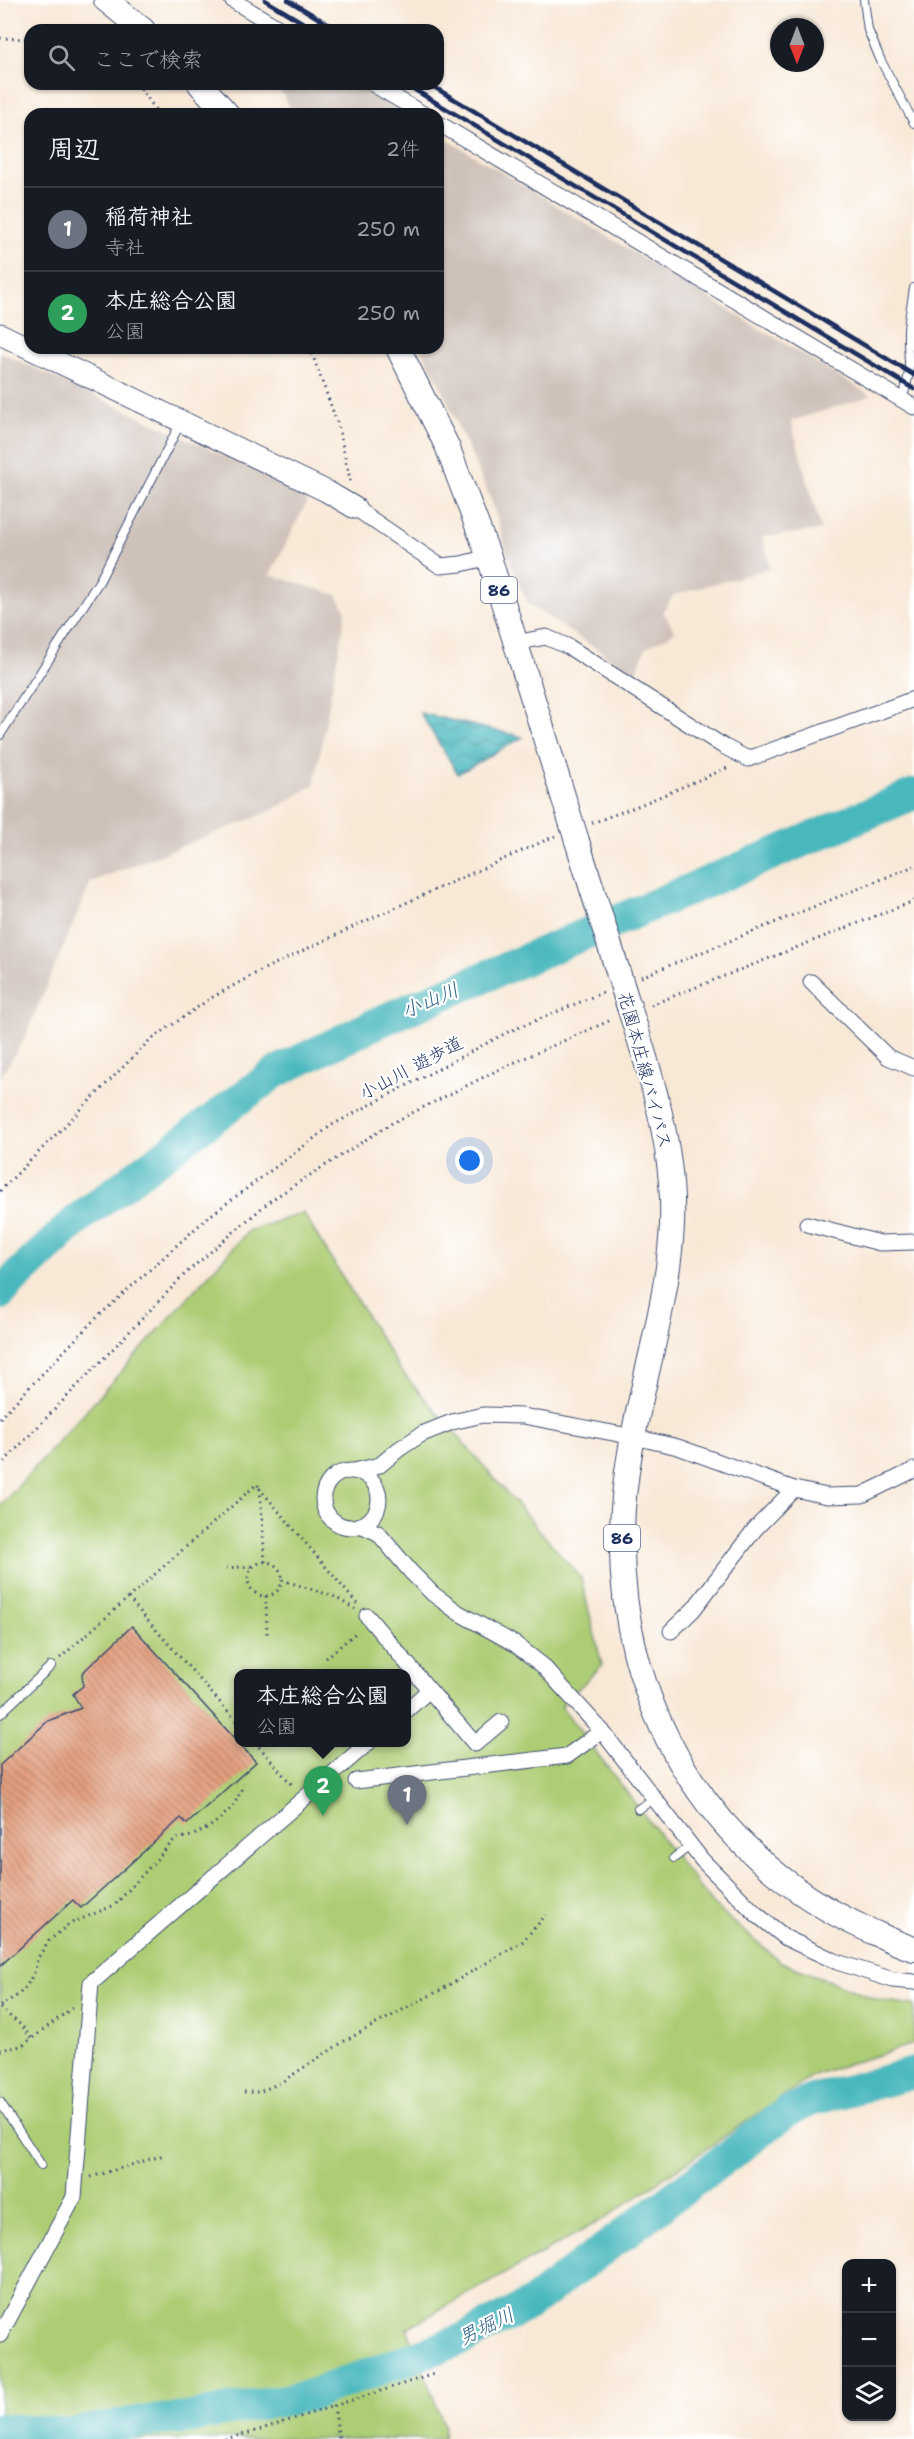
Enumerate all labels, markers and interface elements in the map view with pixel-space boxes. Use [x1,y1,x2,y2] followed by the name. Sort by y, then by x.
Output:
[770,18,824,72] north arrow
[24,24,444,90] search box
[45,41,78,74] icon: search
[93,45,203,74] text: ここで検索
[48,131,100,166] text: 周辺
[386,136,420,162] text: 2件
[105,202,193,231] text: 稲荷神社
[63,216,72,242] text: 1
[356,216,420,242] text: 250 m
[105,234,145,260] text: 寺社
[105,286,237,315] text: 本庄総合公園
[61,300,75,326] text: 2
[356,300,420,326] text: 250 m
[105,318,145,344] text: 公園
[481,577,517,603] road number: 86
[397,976,463,1024] water label: 小山川
[612,989,678,1151] street label: 花園本庄線バイパス
[355,1031,467,1105] street label: 小山川 遊歩道
[455,1146,484,1175] your location
[604,1525,640,1551] road number: 86
[234,1669,411,1747] popup
[256,1681,389,1710] text: 本庄総合公園
[256,1713,296,1739] text: 公園
[304,1766,342,1816] pin: 2
[388,1776,426,1825] pin: 1
[842,2259,896,2421] map controls
[842,2259,896,2313] button: +
[453,2301,519,2351] water label: 男堀川
[842,2313,896,2367] button: −
[842,2367,896,2421] button: layers

